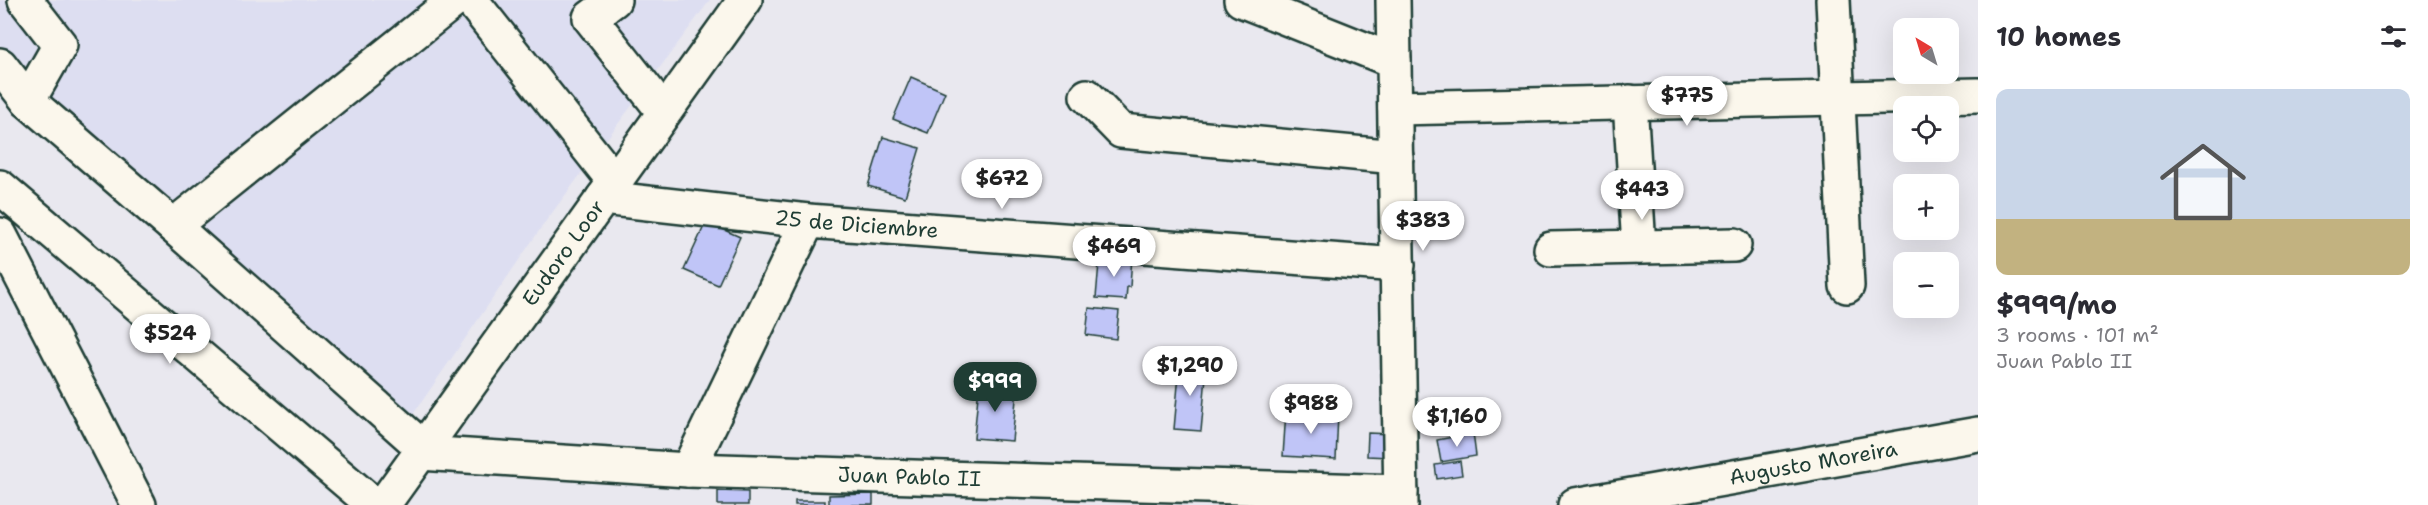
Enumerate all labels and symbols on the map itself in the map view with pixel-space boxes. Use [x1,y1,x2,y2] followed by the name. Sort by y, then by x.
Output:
[1893,18,1959,84] north arrow
[1651,76,1723,127] pin: $775
[966,159,1038,210] pin: $672
[1606,170,1678,221] pin: $443
[516,194,611,312] street label: Eudoro Loor
[1387,201,1459,252] pin: $383
[773,203,940,245] street label: 25 de Diciembre
[1078,227,1150,278] pin: $469
[134,314,206,365] pin: $524
[1141,346,1239,397] pin: $1,290
[959,362,1031,413] pin: $999
[1275,384,1347,435] pin: $988
[1408,397,1506,448] pin: $1,160
[1727,434,1900,492] street label: Augusto Moreira
[837,461,981,493] street label: Juan Pablo II

